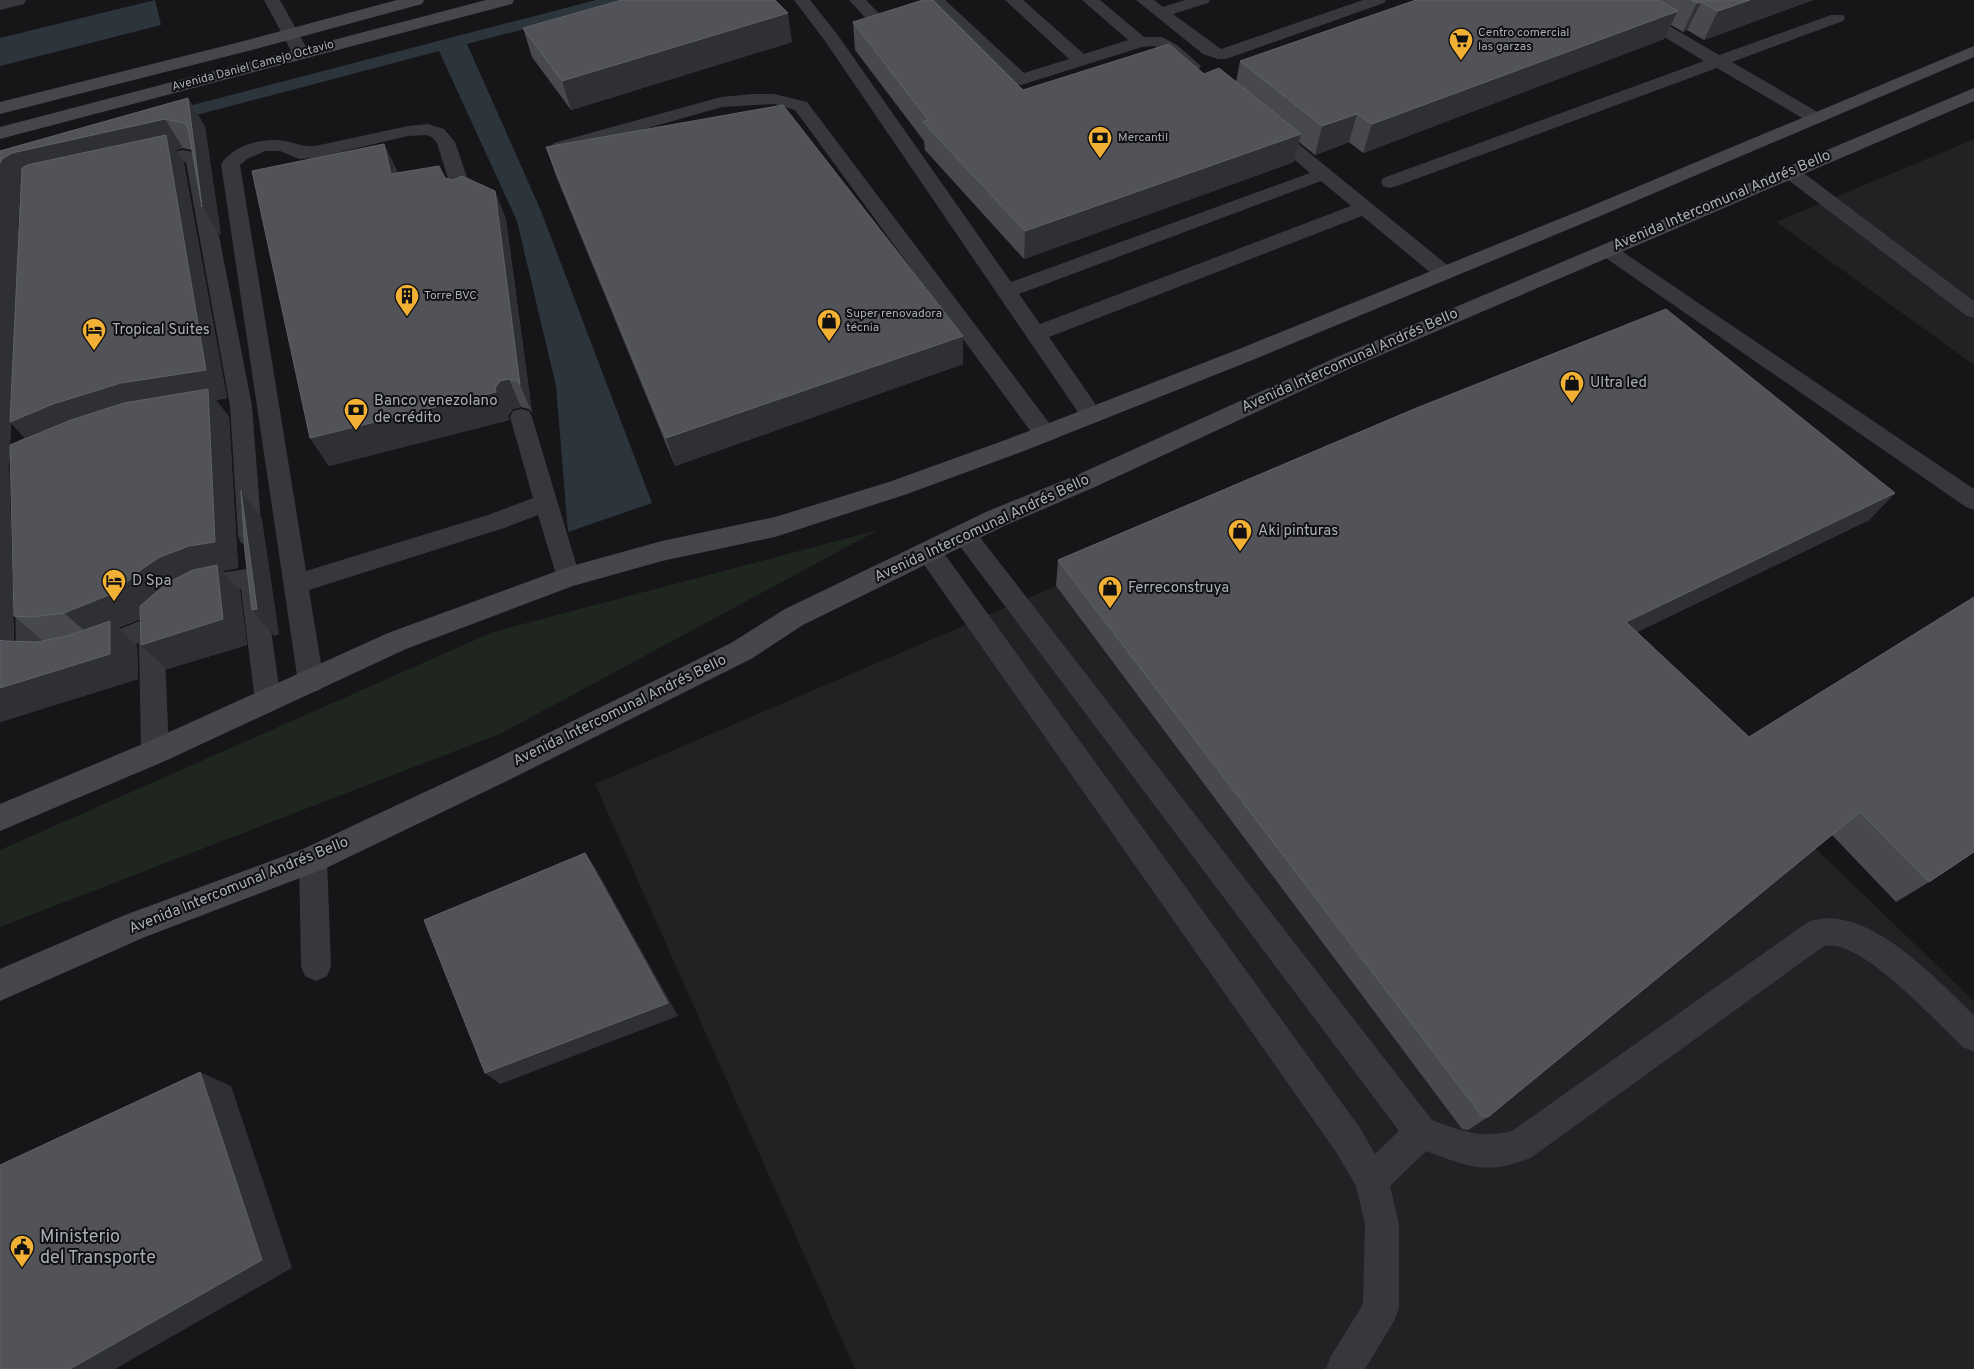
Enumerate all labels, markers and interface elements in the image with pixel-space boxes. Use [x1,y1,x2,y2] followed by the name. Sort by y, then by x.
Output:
[1478,25,1569,55] place label: Centro comercial las garzas
[1448,27,1474,61] supermarket icon: Centro comercial las garzas
[170,37,336,95] street label: Avenida Daniel Camejo Octavio
[1087,125,1113,159] bank icon: Mercantil
[1118,130,1168,146] place label: Mercantil
[1610,146,1834,256] street label: Avenida Intercomunal Andrés Bello
[394,283,420,317] building icon: Torre BVC
[424,288,477,304] place label: Torre BVC
[1239,305,1461,417] street label: Avenida Intercomunal Andrés Bello
[846,306,942,336] place label: Super renovadora técnia
[816,308,842,342] shop icon: Super renovadora técnia
[81,317,107,351] hotel icon: Tropical Suites
[112,321,210,340] place label: Tropical Suites
[1559,370,1585,404] shop icon: Ultra led
[1590,374,1647,393] place label: Ultra led
[374,392,498,428] place label: Banco venezolano de crédito
[343,397,369,431] bank icon: Banco venezolano de crédito
[871,471,1093,587] street label: Avenida Intercomunal Andrés Bello
[1227,518,1253,552] shop icon: Aki pinturas
[1258,522,1338,541] place label: Aki pinturas
[101,568,127,602] hotel icon: D Spa
[132,572,171,591] place label: D Spa
[1097,575,1123,609] shop icon: Ferreconstruya
[1128,579,1229,598] place label: Ferreconstruya
[510,651,730,771] street label: Avenida Intercomunal Andrés Bello
[126,833,352,939] street label: Avenida Intercomunal Andrés Bello
[40,1226,156,1270] place label: Ministerio del Transporte
[9,1234,35,1268] public building icon: Ministerio del Transporte

